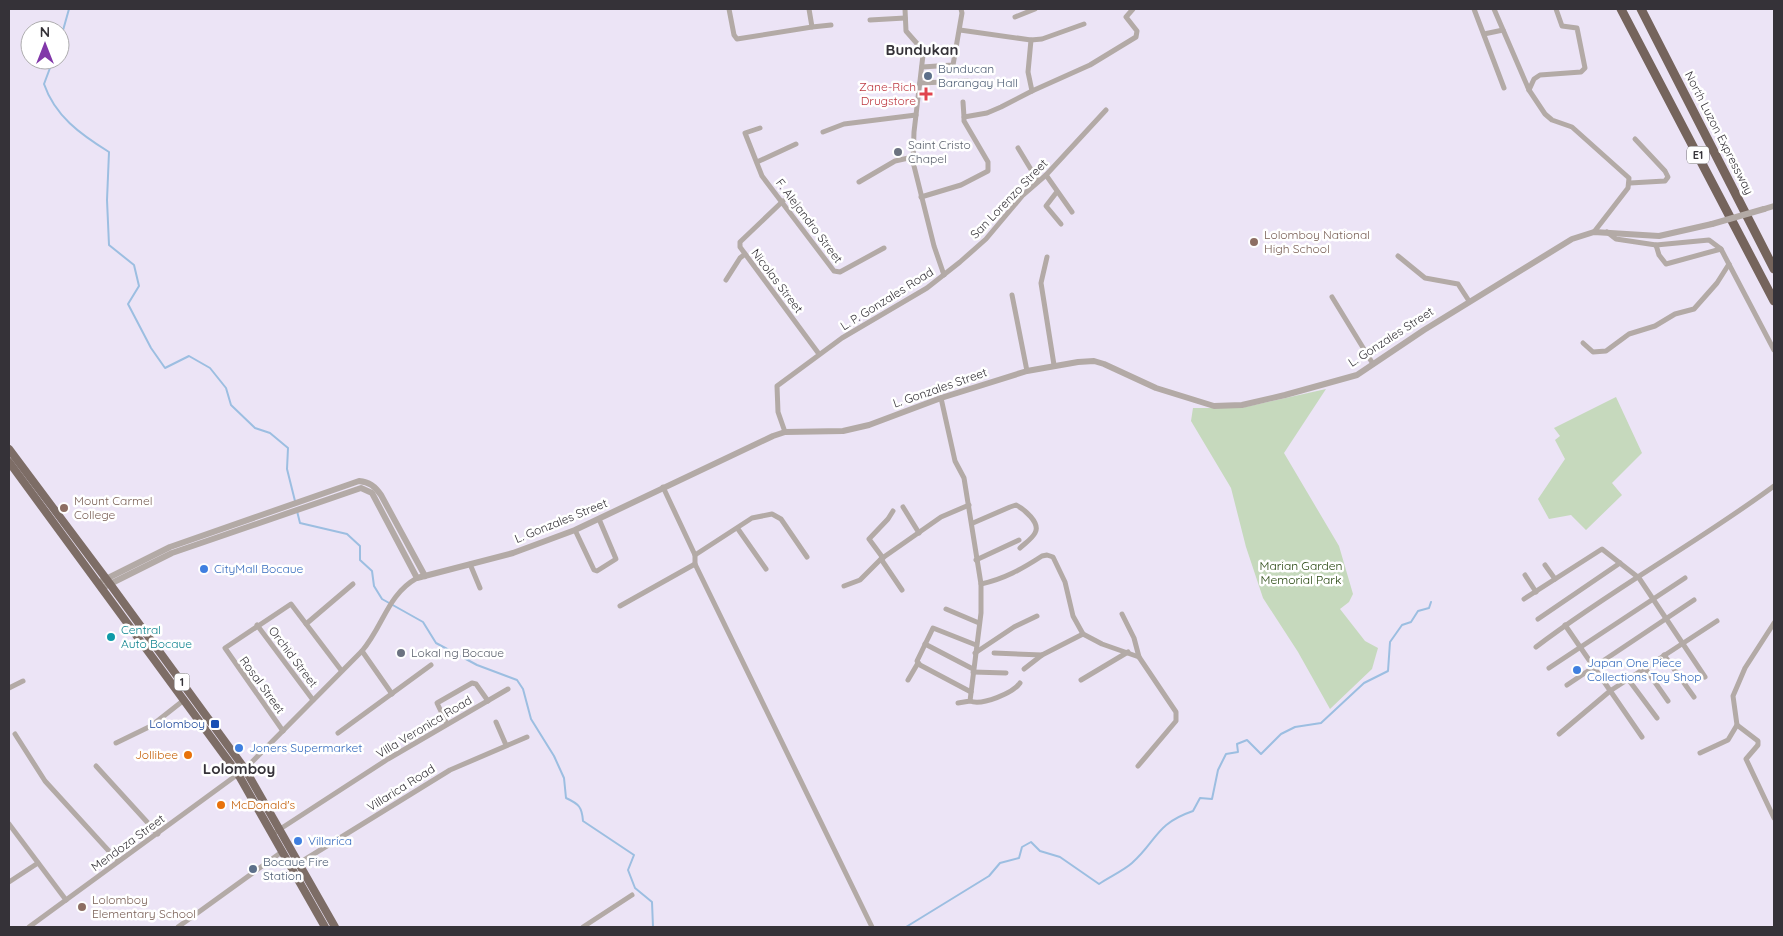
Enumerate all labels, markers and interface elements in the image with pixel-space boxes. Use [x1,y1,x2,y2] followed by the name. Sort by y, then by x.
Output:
[20,20,70,70] north arrow
[40,23,50,41] text: N
[886,40,958,59] district label: Bundukan
[938,61,1018,90] place label: Bunducan Barangay Hall
[1682,69,1757,197] street label: North Luzon Expressway
[922,70,934,82] marker: Bunducan Barangay Hall
[859,79,916,108] place label: Zane-Rich Drugstore
[920,88,932,100] marker: Zane-Rich Drugstore
[908,137,971,166] place label: Saint Cristo Chapel
[892,146,904,158] marker: Saint Cristo Chapel
[1687,146,1709,164] road number: E1
[967,156,1050,242] street label: San Lorenzo Street
[773,176,846,266] street label: F. Alejandro Street
[1264,227,1370,256] place label: Lolomboy National High School
[1248,236,1260,248] marker: Lolomboy National High School
[748,246,806,316] street label: Nicolas Street
[837,264,936,333] street label: L. P. Gonzales Road
[1345,303,1436,370] street label: L. Gonzales Street
[891,364,989,411] street label: L. Gonzales Street
[74,493,153,522] place label: Mount Carmel College
[512,495,609,546] street label: L. Gonzales Street
[58,502,70,514] marker: Mount Carmel College
[1260,558,1343,587] park label: Marian Garden Memorial Park
[214,561,304,576] place label: CityMall Bocaue
[198,563,210,575] marker: CityMall Bocaue
[121,622,192,651] place label: Central Auto Bocaue
[266,623,321,690] street label: Orchid Street
[105,631,117,643] marker: Central Auto Bocaue
[411,645,504,660] place label: Lokal ng Bocaue
[395,647,407,659] marker: Lokal ng Bocaue
[237,653,288,716] street label: Rosal Street
[1587,655,1701,684] place label: Japan One Piece Collections Toy Shop
[1571,664,1583,676] marker: Japan One Piece Collections Toy Shop
[174,674,190,690] road number: 1
[373,692,474,761] street label: Villa Veronica Road
[149,716,205,731] place label: Lolomboy
[209,718,221,730] marker: Lolomboy
[249,740,362,755] place label: Joners Supermarket
[233,742,245,754] marker: Joners Supermarket
[135,747,178,762] place label: Jollibee
[182,749,194,761] marker: Jollibee
[203,759,275,778] district label: Lolomboy
[364,761,437,814] street label: Villarica Road
[231,797,296,812] place label: McDonald's
[215,799,227,811] marker: McDonald's
[88,811,167,874] street label: Mendoza Street
[308,833,352,848] place label: Villarica
[292,835,304,847] marker: Villarica
[263,854,329,883] place label: Bocaue Fire Station
[247,863,259,875] marker: Bocaue Fire Station
[92,892,196,921] place label: Lolomboy Elementary School
[76,901,88,913] marker: Lolomboy Elementary School

